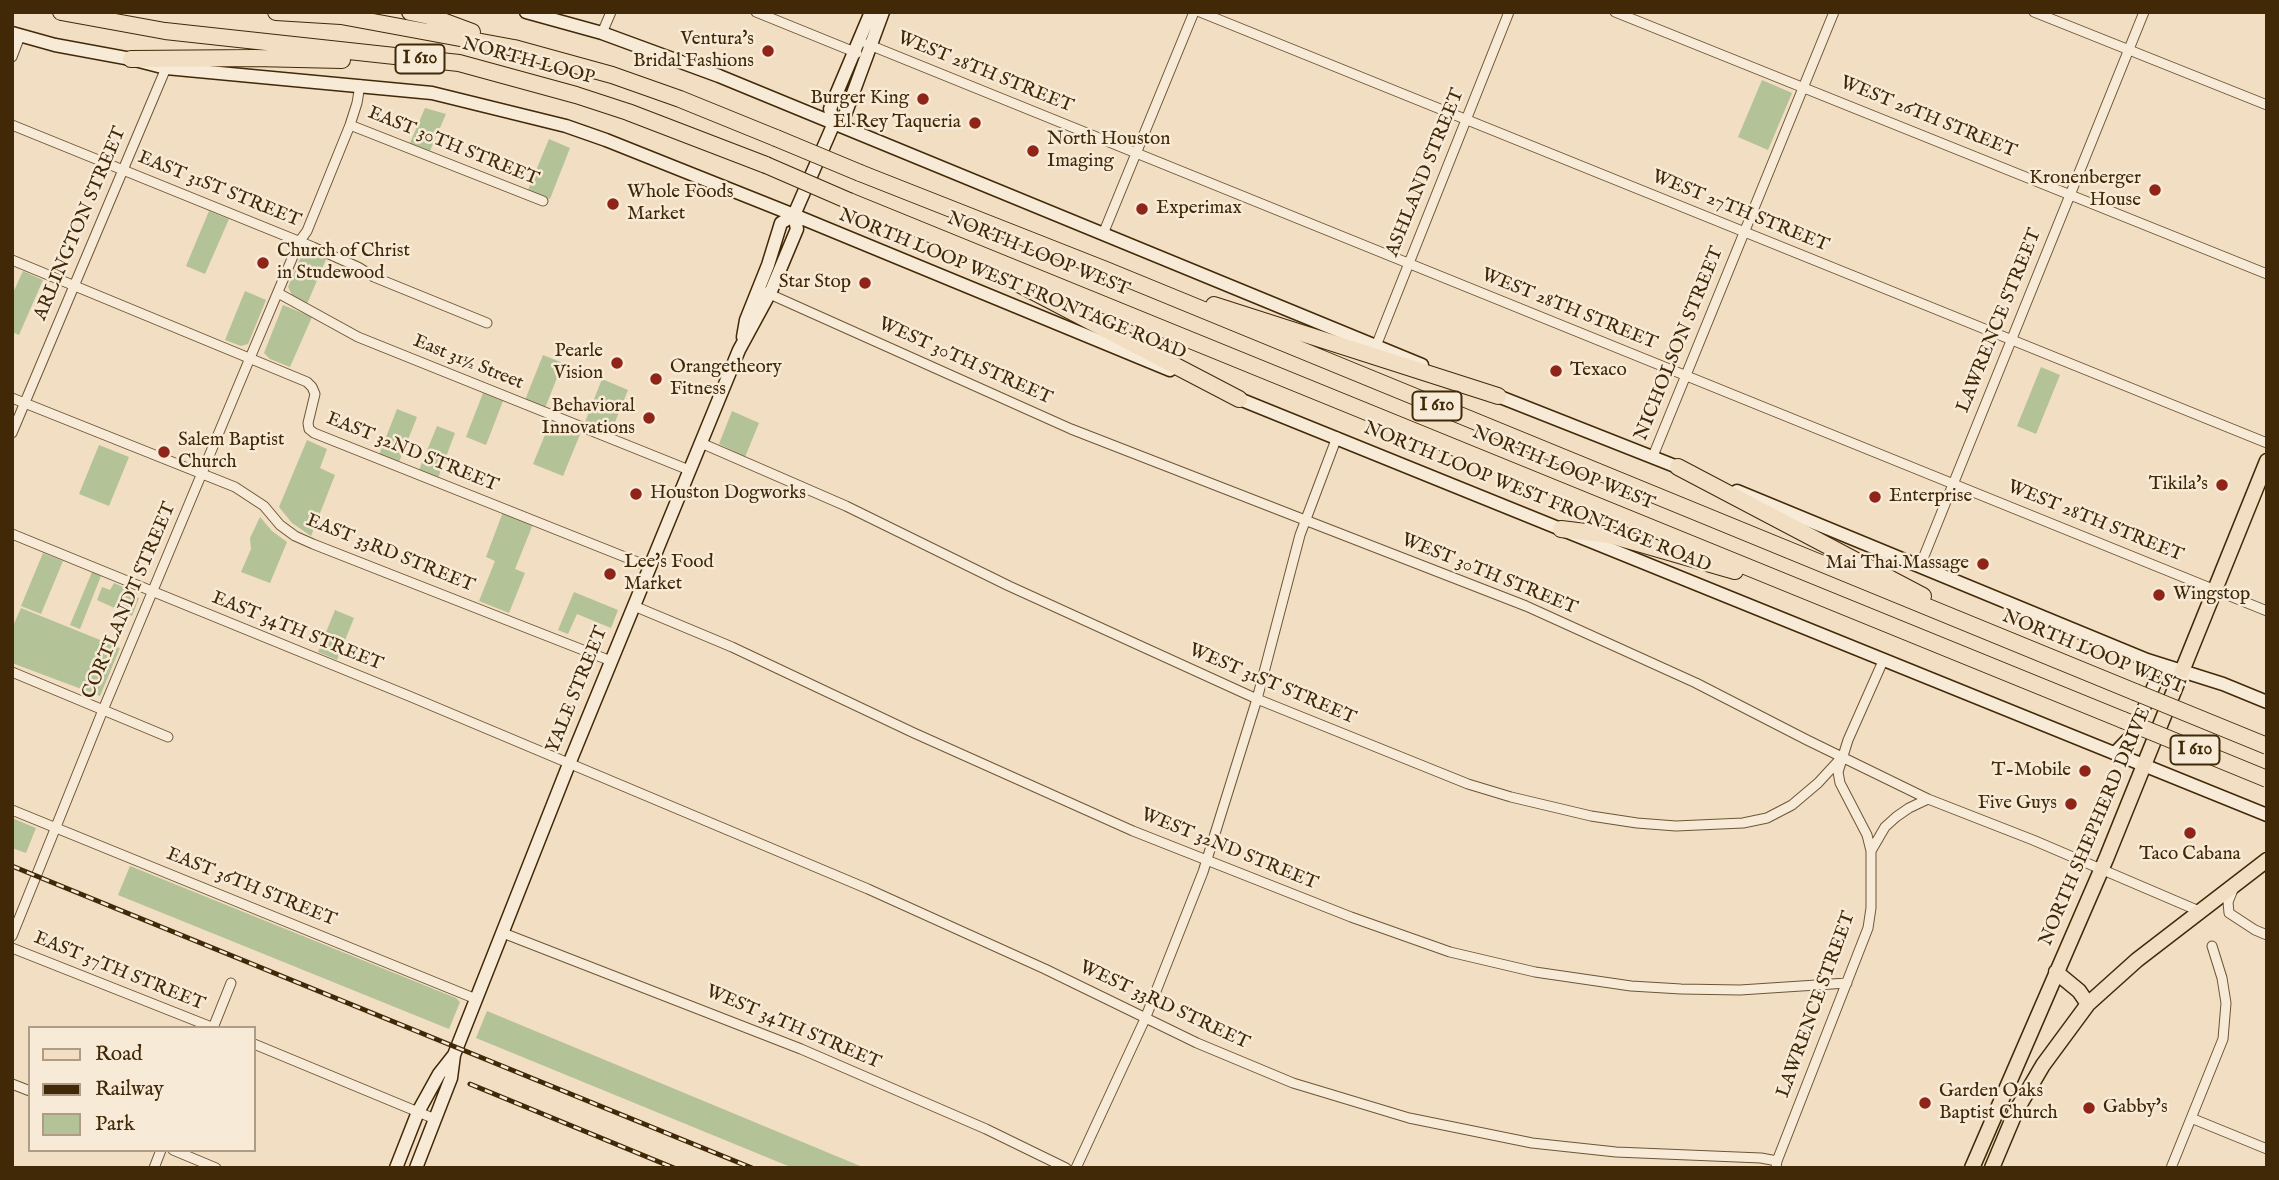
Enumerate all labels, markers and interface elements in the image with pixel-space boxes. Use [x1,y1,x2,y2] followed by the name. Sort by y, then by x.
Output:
[894,27,1076,119] street label: WEST 28TH STREET
[633,29,754,73] place label: Ventura's Bridal Fashions
[459,33,597,91] street label: NORTH LOOP
[760,43,776,59] marker: Ventura's Bridal Fashions
[396,44,444,74] road number: I 610
[1836,72,2020,164] street label: WEST 26TH STREET
[1382,86,1470,260] street label: ASHLAND STREET
[810,88,909,110] place label: Burger King
[915,91,931,107] marker: Burger King
[364,102,542,192] street label: EAST 30TH STREET
[833,112,961,134] place label: El Rey Taqueria
[967,115,983,131] marker: El Rey Taqueria
[30,124,132,324] street label: ARLINGTON STREET
[1047,129,1170,173] place label: North Houston Imaging
[1025,143,1041,159] marker: North Houston Imaging
[134,147,304,233] street label: EAST 31ST STREET
[1648,166,1832,258] street label: WEST 27TH STREET
[2029,168,2141,212] place label: Kronenberger House
[627,182,733,226] place label: Whole Foods Market
[2147,182,2163,198] marker: Kronenberger House
[605,196,621,212] marker: Whole Foods Market
[1156,198,1242,220] place label: Experimax
[1134,201,1150,217] marker: Experimax
[835,205,1189,365] street label: NORTH LOOP WEST FRONTAGE ROAD
[943,208,1133,302] street label: NORTH LOOP WEST
[1953,226,2047,416] street label: LAWRENCE STREET
[277,241,410,285] place label: Church of Christ in Studewood
[1631,244,1729,444] street label: NICHOLSON STREET
[255,255,271,271] marker: Church of Christ in Studewood
[1478,264,1660,356] street label: WEST 28TH STREET
[779,272,851,294] place label: Star Stop
[857,275,873,291] marker: Star Stop
[875,313,1055,411] street label: WEST 30TH STREET
[409,331,527,395] street label: East 31½ Street
[554,341,603,385] place label: Pearle Vision
[609,355,625,371] marker: Pearle Vision
[670,357,782,401] place label: Orangetheory Fitness
[1570,360,1627,382] place label: Texaco
[1548,363,1564,379] marker: Texaco
[648,371,664,387] marker: Orangetheory Fitness
[1412,392,1462,420] road number: I 610
[541,396,635,440] place label: Behavioral Innovations
[323,408,501,498] street label: EAST 32ND STREET
[641,410,657,426] marker: Behavioral Innovations
[1360,418,1714,578] street label: NORTH LOOP WEST FRONTAGE ROAD
[1468,422,1658,516] street label: NORTH LOOP WEST
[178,430,284,474] place label: Salem Baptist Church
[156,444,172,460] marker: Salem Baptist Church
[2149,474,2208,496] place label: Tikila's
[2004,476,2186,568] street label: WEST 28TH STREET
[2214,477,2230,493] marker: Tikila's
[650,483,806,505] place label: Houston Dogworks
[628,486,644,502] marker: Houston Dogworks
[1889,486,1972,508] place label: Enterprise
[1867,489,1883,505] marker: Enterprise
[78,499,182,703] street label: CORTLANDT STREET
[302,510,478,598] street label: EAST 33RD STREET
[1398,529,1580,621] street label: WEST 30TH STREET
[624,552,714,596] place label: Lee's Food Market
[1826,553,1969,575] place label: Mai Thai Massage
[1975,556,1991,572] marker: Mai Thai Massage
[602,566,618,582] marker: Lee's Food Market
[2173,584,2250,606] place label: Wingstop
[208,587,386,677] street label: EAST 34TH STREET
[2151,587,2167,603] marker: Wingstop
[1998,606,2188,700] street label: NORTH LOOP WEST
[542,623,614,757] street label: YALE STREET
[1185,640,1359,730] street label: WEST 31ST STREET
[2035,704,2157,950] street label: NORTH SHEPHERD DRIVE
[2170,736,2220,764] road number: I 610
[1991,760,2071,782] place label: T-Mobile
[2077,763,2093,779] marker: T-Mobile
[1978,793,2057,815] place label: Five Guys
[2063,796,2079,812] marker: Five Guys
[1137,804,1321,896] street label: WEST 32ND STREET
[2182,825,2198,841] marker: Taco Cabana
[163,843,339,933] street label: EAST 36TH STREET
[2139,844,2241,866] place label: Taco Cabana
[1773,909,1861,1101] street label: LAWRENCE STREET
[30,927,208,1017] street label: EAST 37TH STREET
[1075,957,1253,1055] street label: WEST 33RD STREET
[702,981,884,1075] street label: WEST 34TH STREET
[28,1026,256,1152] legend
[95,1041,142,1068] text: Road
[95,1076,164,1103] text: Railway
[1939,1081,2058,1125] place label: Garden Oaks Baptist Church
[1917,1095,1933,1111] marker: Garden Oaks Baptist Church
[2103,1097,2168,1119] place label: Gabby's
[2081,1100,2097,1116] marker: Gabby's
[95,1111,135,1138] text: Park

